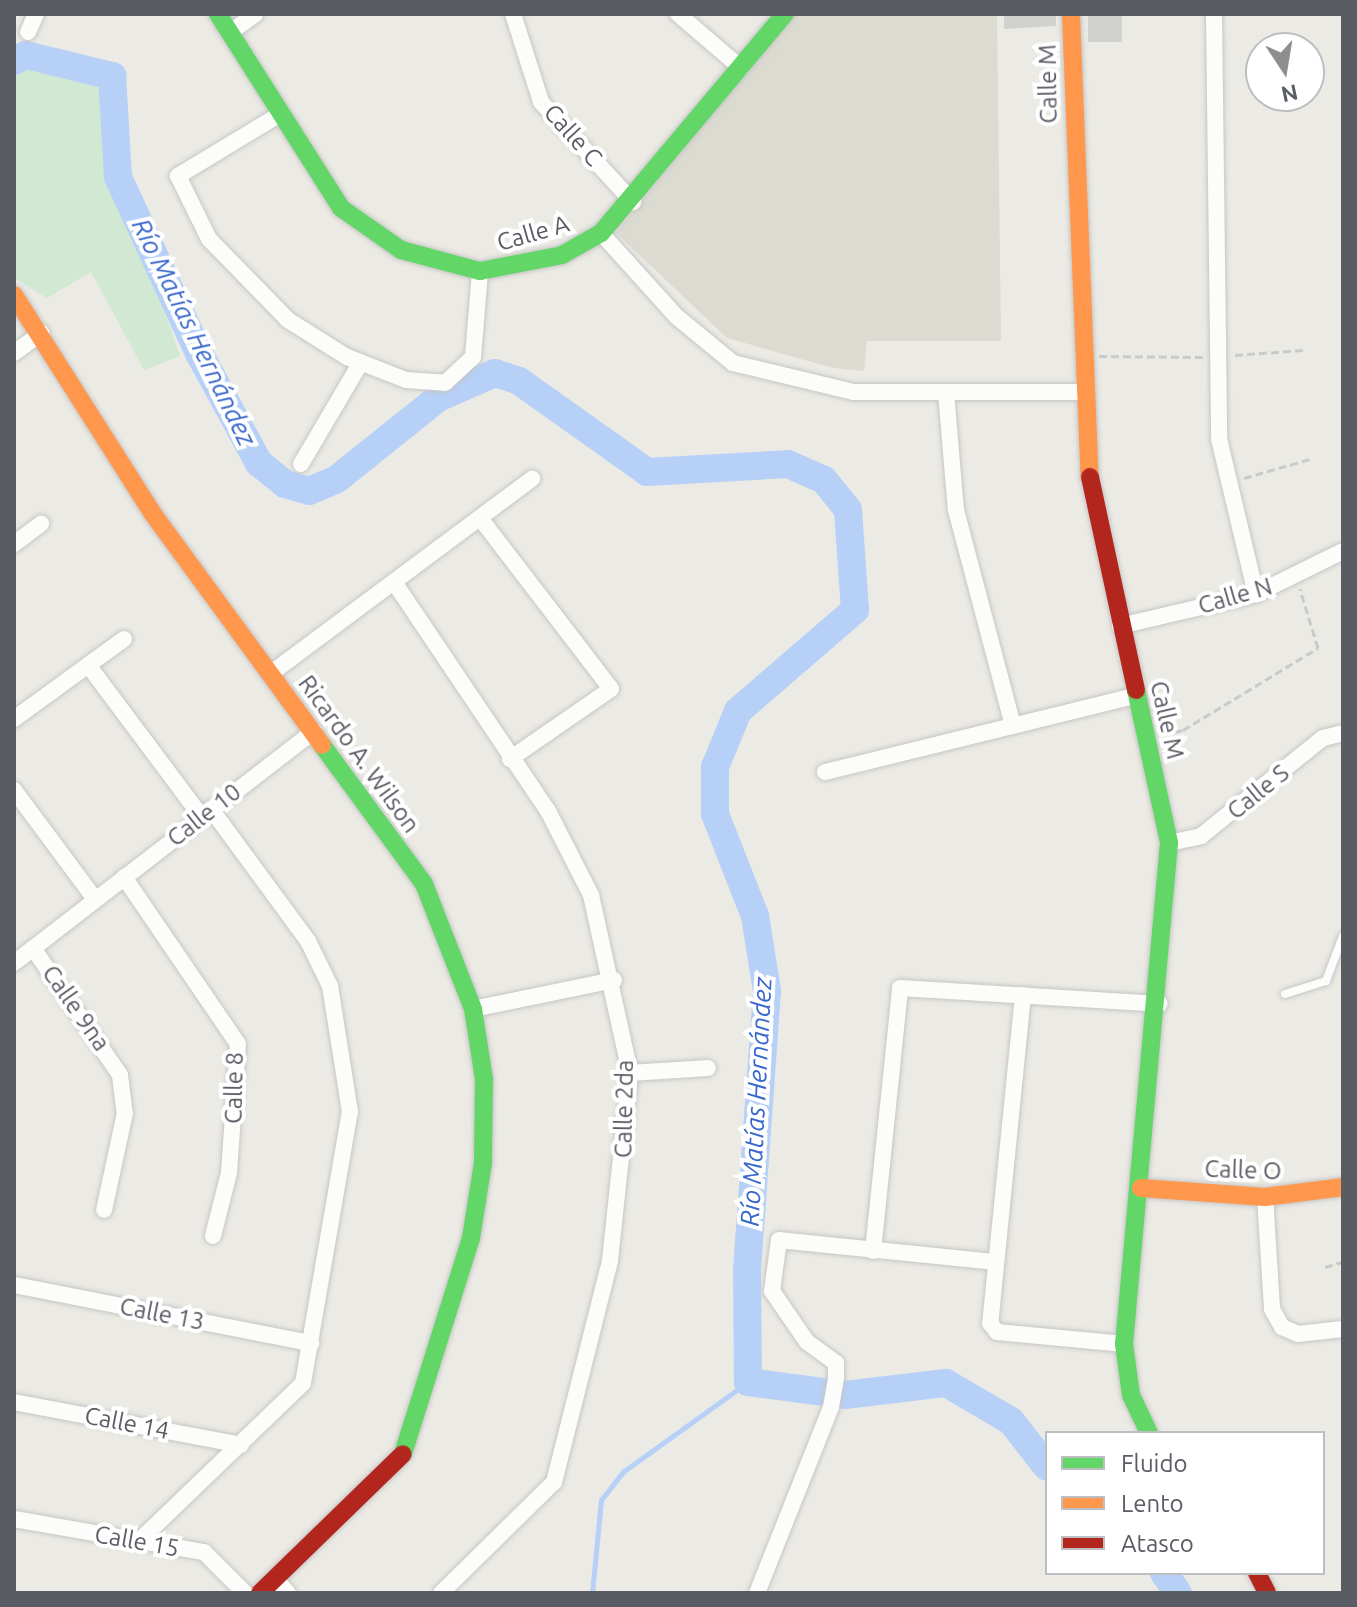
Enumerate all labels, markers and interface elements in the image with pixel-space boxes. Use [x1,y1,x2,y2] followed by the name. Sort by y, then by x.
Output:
[1245,32,1325,112] north arrow
[1033,44,1063,124] street label: Calle M
[1279,80,1300,108] text: N
[538,98,608,172] street label: Calle C
[493,209,573,257] street label: Calle A
[125,213,263,451] water label: Río Matías Hernández
[1195,572,1275,620] street label: Calle N
[292,670,426,838] street label: Ricardo A. Wilson
[1144,678,1190,762] street label: Calle M
[1221,758,1295,826] street label: Calle S
[161,777,247,853] street label: Calle 10
[36,960,116,1056] street label: Calle 9na
[734,977,778,1227] water label: Río Matías Hernández
[219,1052,249,1124] street label: Calle 8
[609,1060,639,1158] street label: Calle 2da
[1204,1154,1282,1186] street label: Calle O
[117,1292,207,1336] street label: Calle 13
[82,1401,172,1445] street label: Calle 14
[1045,1431,1325,1575] legend
[1121,1450,1188,1477] text: Fluido
[1121,1490,1184,1517] text: Lento
[92,1519,182,1563] street label: Calle 15
[1121,1530,1194,1557] text: Atasco

